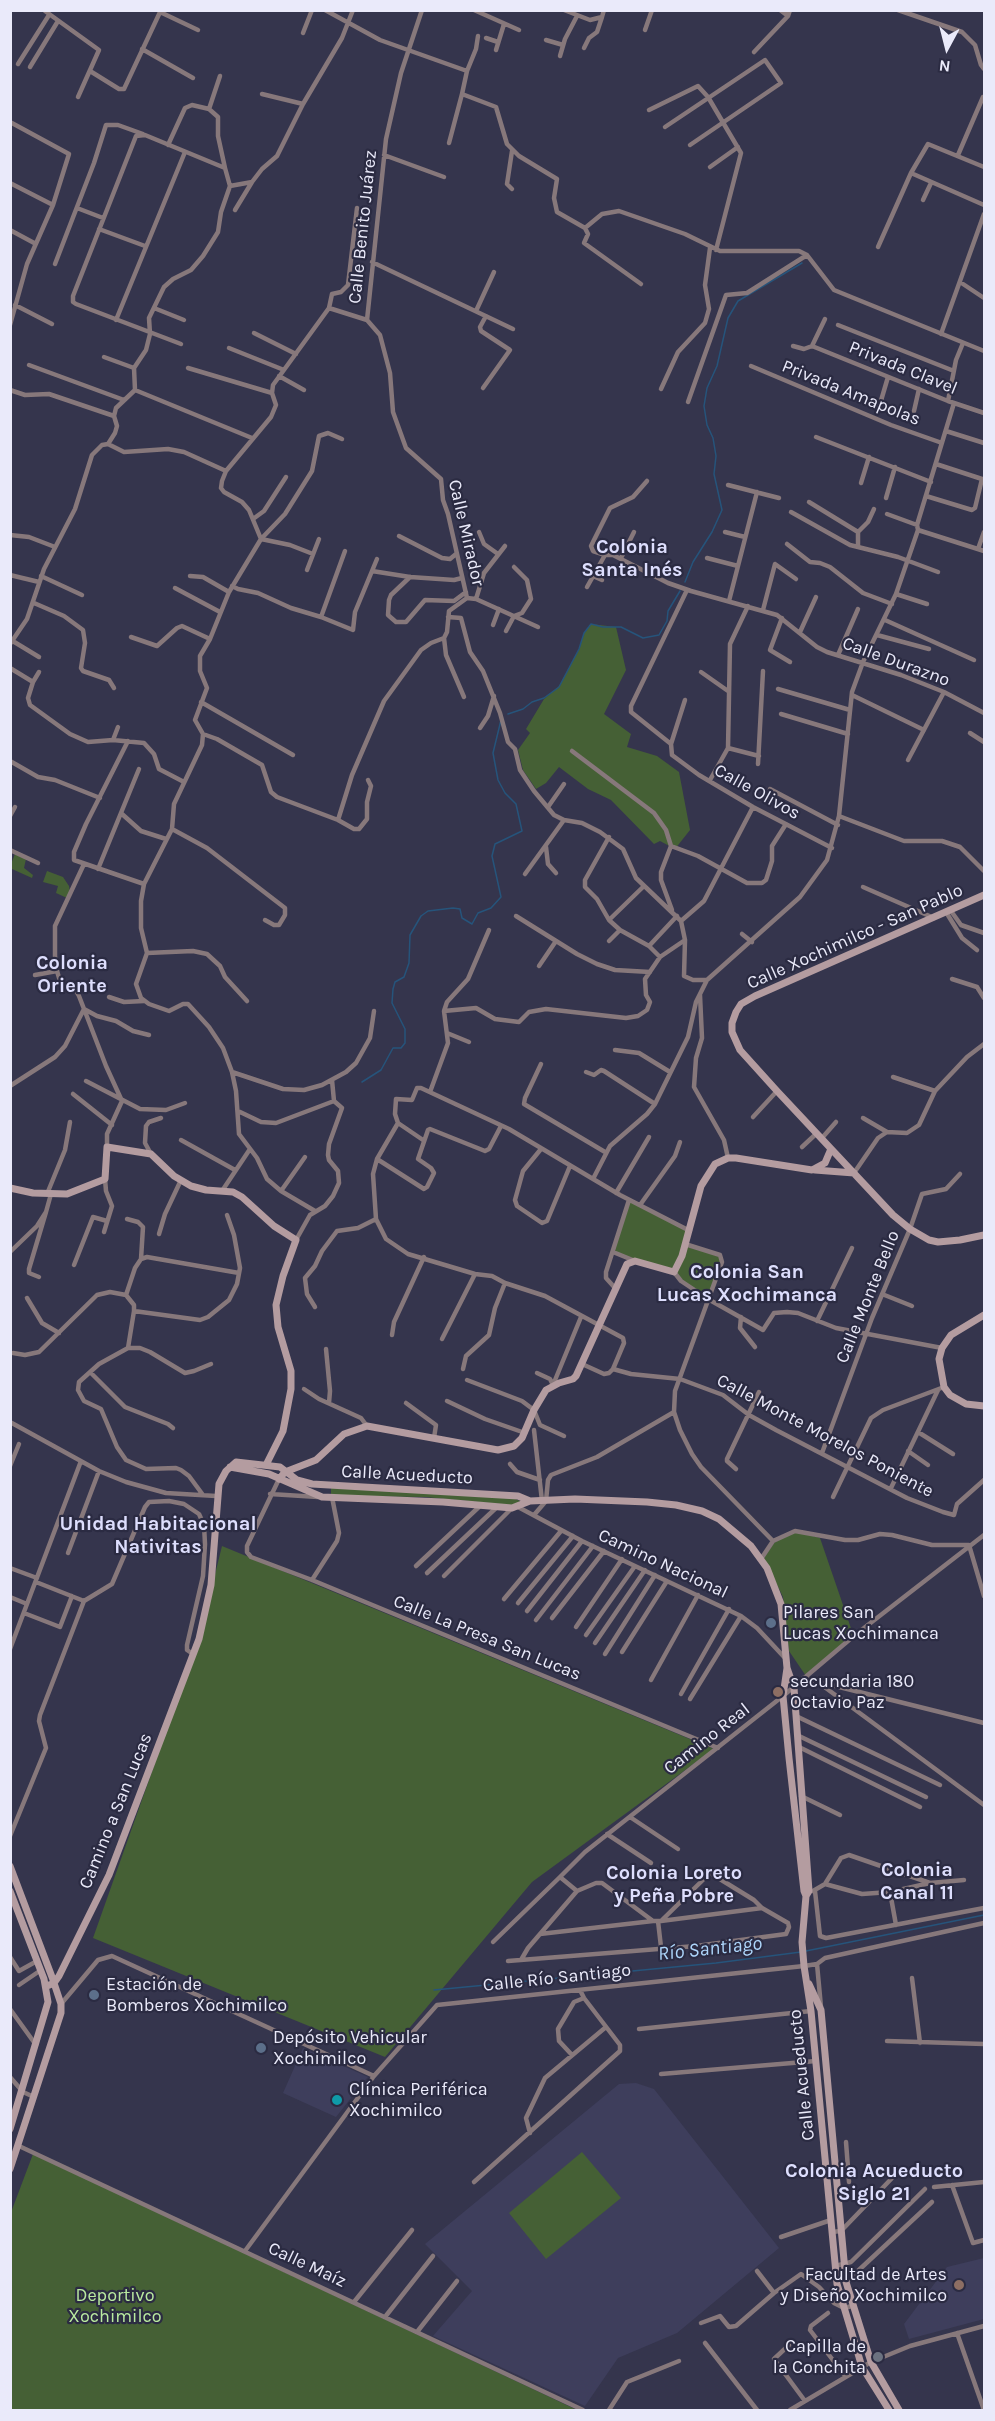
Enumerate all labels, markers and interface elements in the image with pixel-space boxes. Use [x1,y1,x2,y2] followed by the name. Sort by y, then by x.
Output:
[917,18,977,78] north arrow
[938,56,952,76] text: N
[344,149,382,305] street label: Calle Benito Juárez
[846,336,960,400] street label: Privada Clavel
[779,355,923,431] street label: Privada Amapolas
[443,478,489,588] street label: Calle Mirador
[581,535,683,582] district label: Colonia Santa Inés
[839,633,953,691] street label: Calle Durazno
[710,760,804,824] street label: Calle Olivos
[744,880,966,994] street label: Calle Xochimilco - San Pablo
[36,951,108,998] district label: Colonia Oriente
[832,1228,904,1366] street label: Calle Monte Bello
[657,1260,837,1307] district label: Colonia San Lucas Xochimanca
[713,1370,937,1502] street label: Calle Monte Morelos Poniente
[341,1461,473,1489] street label: Calle Acueducto
[59,1512,257,1559] district label: Unidad Habitacional Nativitas
[595,1524,731,1604] street label: Camino Nacional
[390,1590,584,1686] street label: Calle La Presa San Lucas
[783,1602,939,1644] place label: Pilares San Lucas Xochimanca
[764,1616,778,1630] marker: Pilares San Lucas Xochimanca
[790,1671,914,1714] place label: secundaria 180 Octavio Paz
[771,1685,785,1699] marker: secundaria 180 Octavio Paz
[660,1699,754,1779] street label: Camino Real
[75,1730,157,1892] street label: Camino a San Lucas
[880,1858,954,1905] district label: Colonia Canal 11
[606,1861,742,1908] district label: Colonia Loreto y Peña Pobre
[657,1932,763,1966] water label: Río Santiago
[482,1959,632,1997] street label: Calle Río Santiago
[106,1974,287,2016] place label: Estación de Bomberos Xochimilco
[87,1988,101,2002] marker: Estación de Bomberos Xochimilco
[784,2008,820,2142] street label: Calle Acueducto
[273,2027,427,2070] place label: Depósito Vehicular Xochimilco
[254,2041,268,2055] marker: Depósito Vehicular Xochimilco
[349,2079,488,2122] place label: Clínica Periférica Xochimilco
[330,2093,344,2107] marker: Clínica Periférica Xochimilco
[785,2159,963,2206] district label: Colonia Acueducto Siglo 21
[265,2238,349,2292] street label: Calle Maíz
[780,2264,947,2306] place label: Facultad de Artes y Diseño Xochimilco
[952,2278,966,2292] marker: Facultad de Artes y Diseño Xochimilco
[68,2285,162,2328] park label: Deportivo Xochimilco
[773,2336,866,2378] place label: Capilla de la Conchita
[871,2350,885,2364] marker: Capilla de la Conchita

